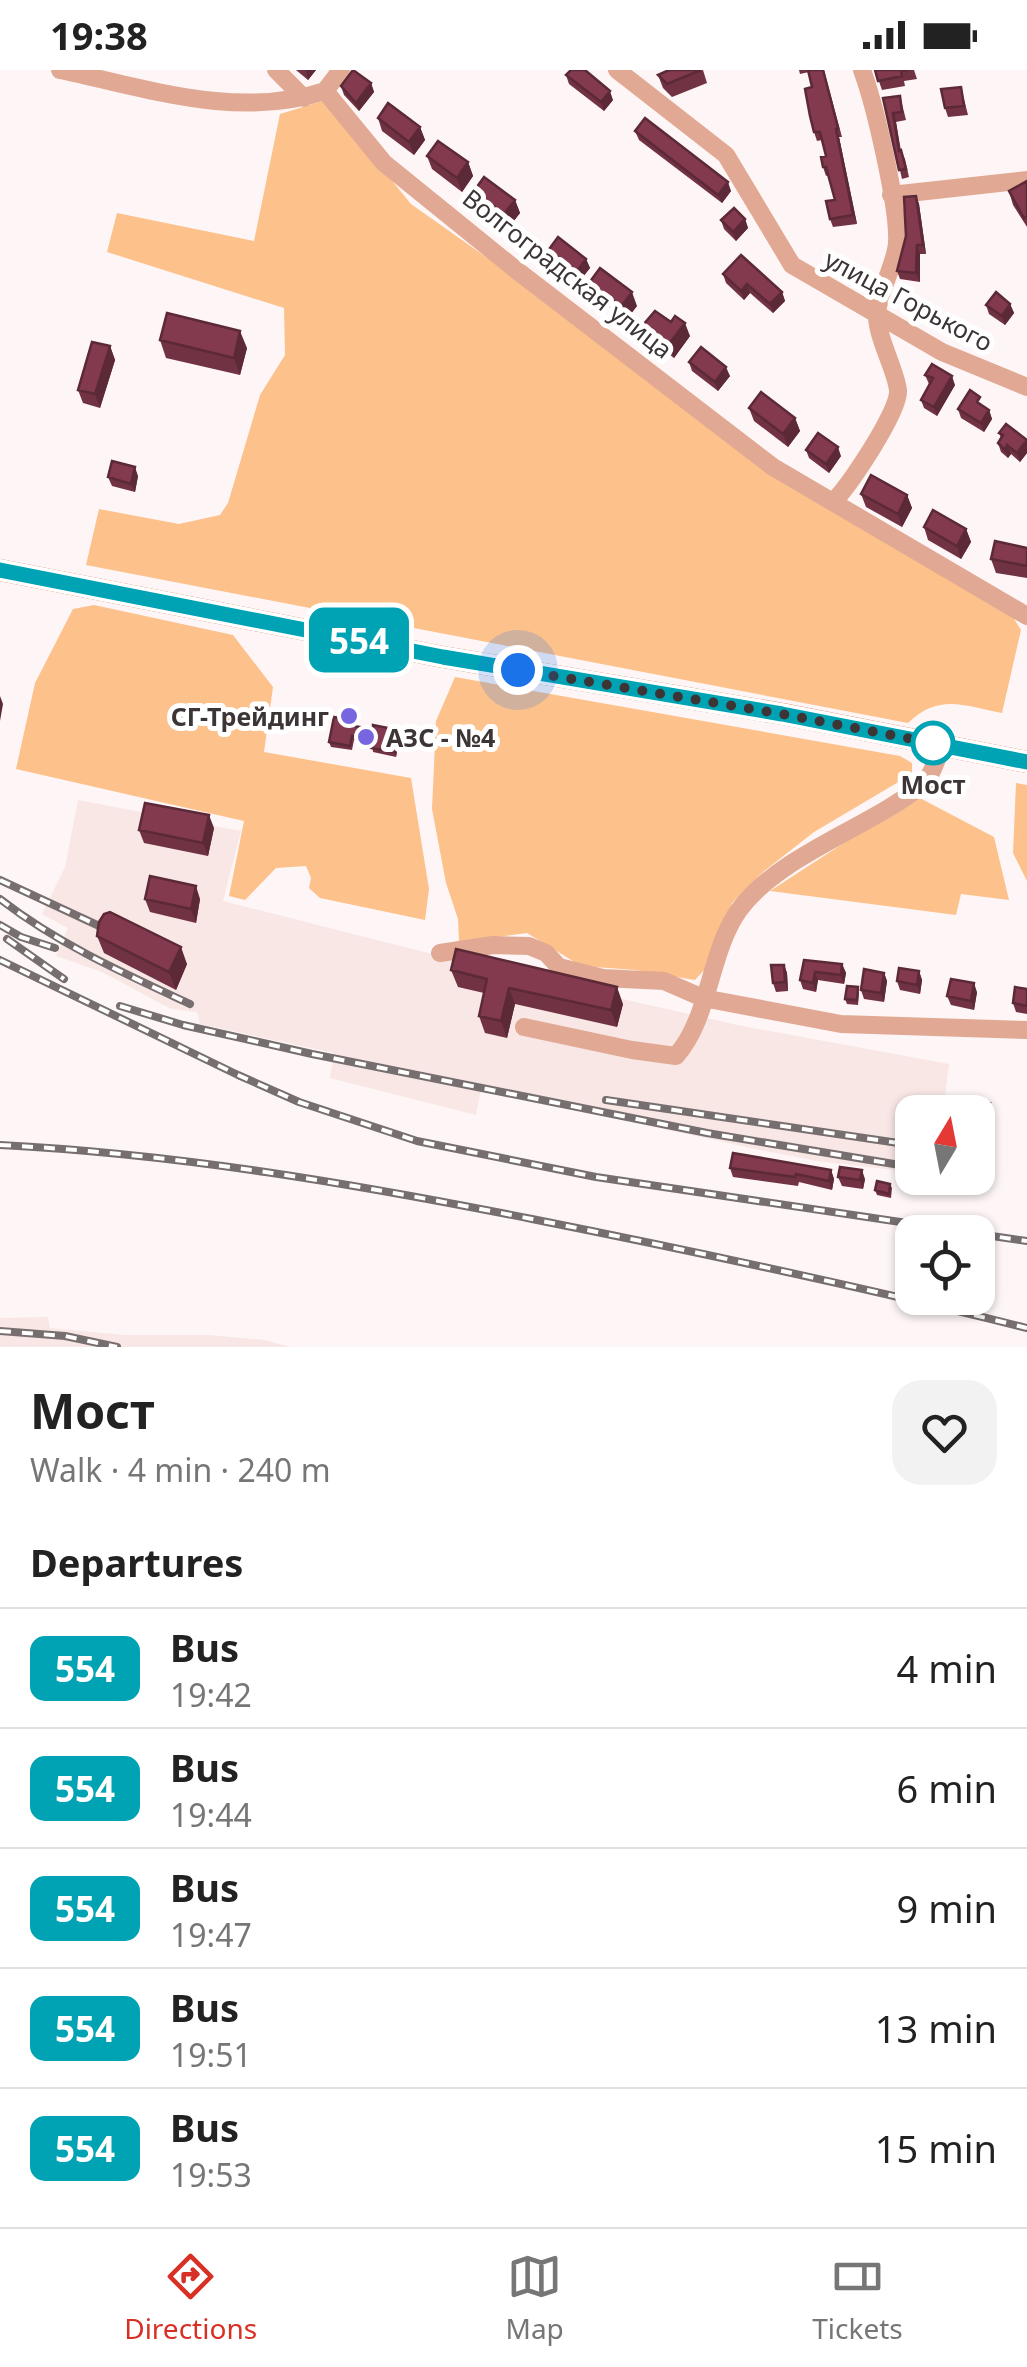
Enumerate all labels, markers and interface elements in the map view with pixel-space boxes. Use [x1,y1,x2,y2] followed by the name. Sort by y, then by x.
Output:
[50,9,148,61] text: 19:38
[456,180,680,366] street label: Волгоградская улица
[819,241,999,359] street label: улица Горького
[302,608,416,672] line badge: 554
[329,617,389,664] text: 554
[493,645,543,695] your location
[171,699,329,733] place label: СГ-Трейдинг
[338,705,360,727] marker: СГ-Трейдинг
[386,720,495,754] place label: АЗС - №4
[912,722,954,764] marker: Мост
[355,726,377,748] marker: АЗС - №4
[901,767,966,801] place label: Мост
[895,1095,995,1195] north arrow
[895,1095,995,1315] map controls
[895,1215,995,1315] button: locate
[30,1378,154,1443] text: Мост
[892,1380,997,1485] button: heart
[30,1448,331,1491] text: Walk · 4 min · 240 m
[30,1536,243,1588] text: Departures
[170,1621,239,1673] text: Bus
[897,1642,997,1694] text: 4 min
[55,1645,115,1692] text: 554
[170,1673,252,1716] text: 19:42
[170,1741,239,1793] text: Bus
[897,1762,997,1814] text: 6 min
[55,1765,115,1812] text: 554
[170,1793,252,1836] text: 19:44
[170,1861,239,1913] text: Bus
[897,1882,997,1934] text: 9 min
[55,1885,115,1932] text: 554
[170,1913,252,1956] text: 19:47
[170,1981,239,2033] text: Bus
[875,2002,997,2054] text: 13 min
[55,2005,115,2052] text: 554
[170,2033,252,2076] text: 19:51
[170,2101,239,2153] text: Bus
[875,2122,997,2174] text: 15 min
[55,2125,115,2172] text: 554
[170,2153,252,2196] text: 19:53
[124,2249,257,2347] tab: Directions
[506,2249,564,2347] tab: Map
[812,2249,903,2347] tab: Tickets

